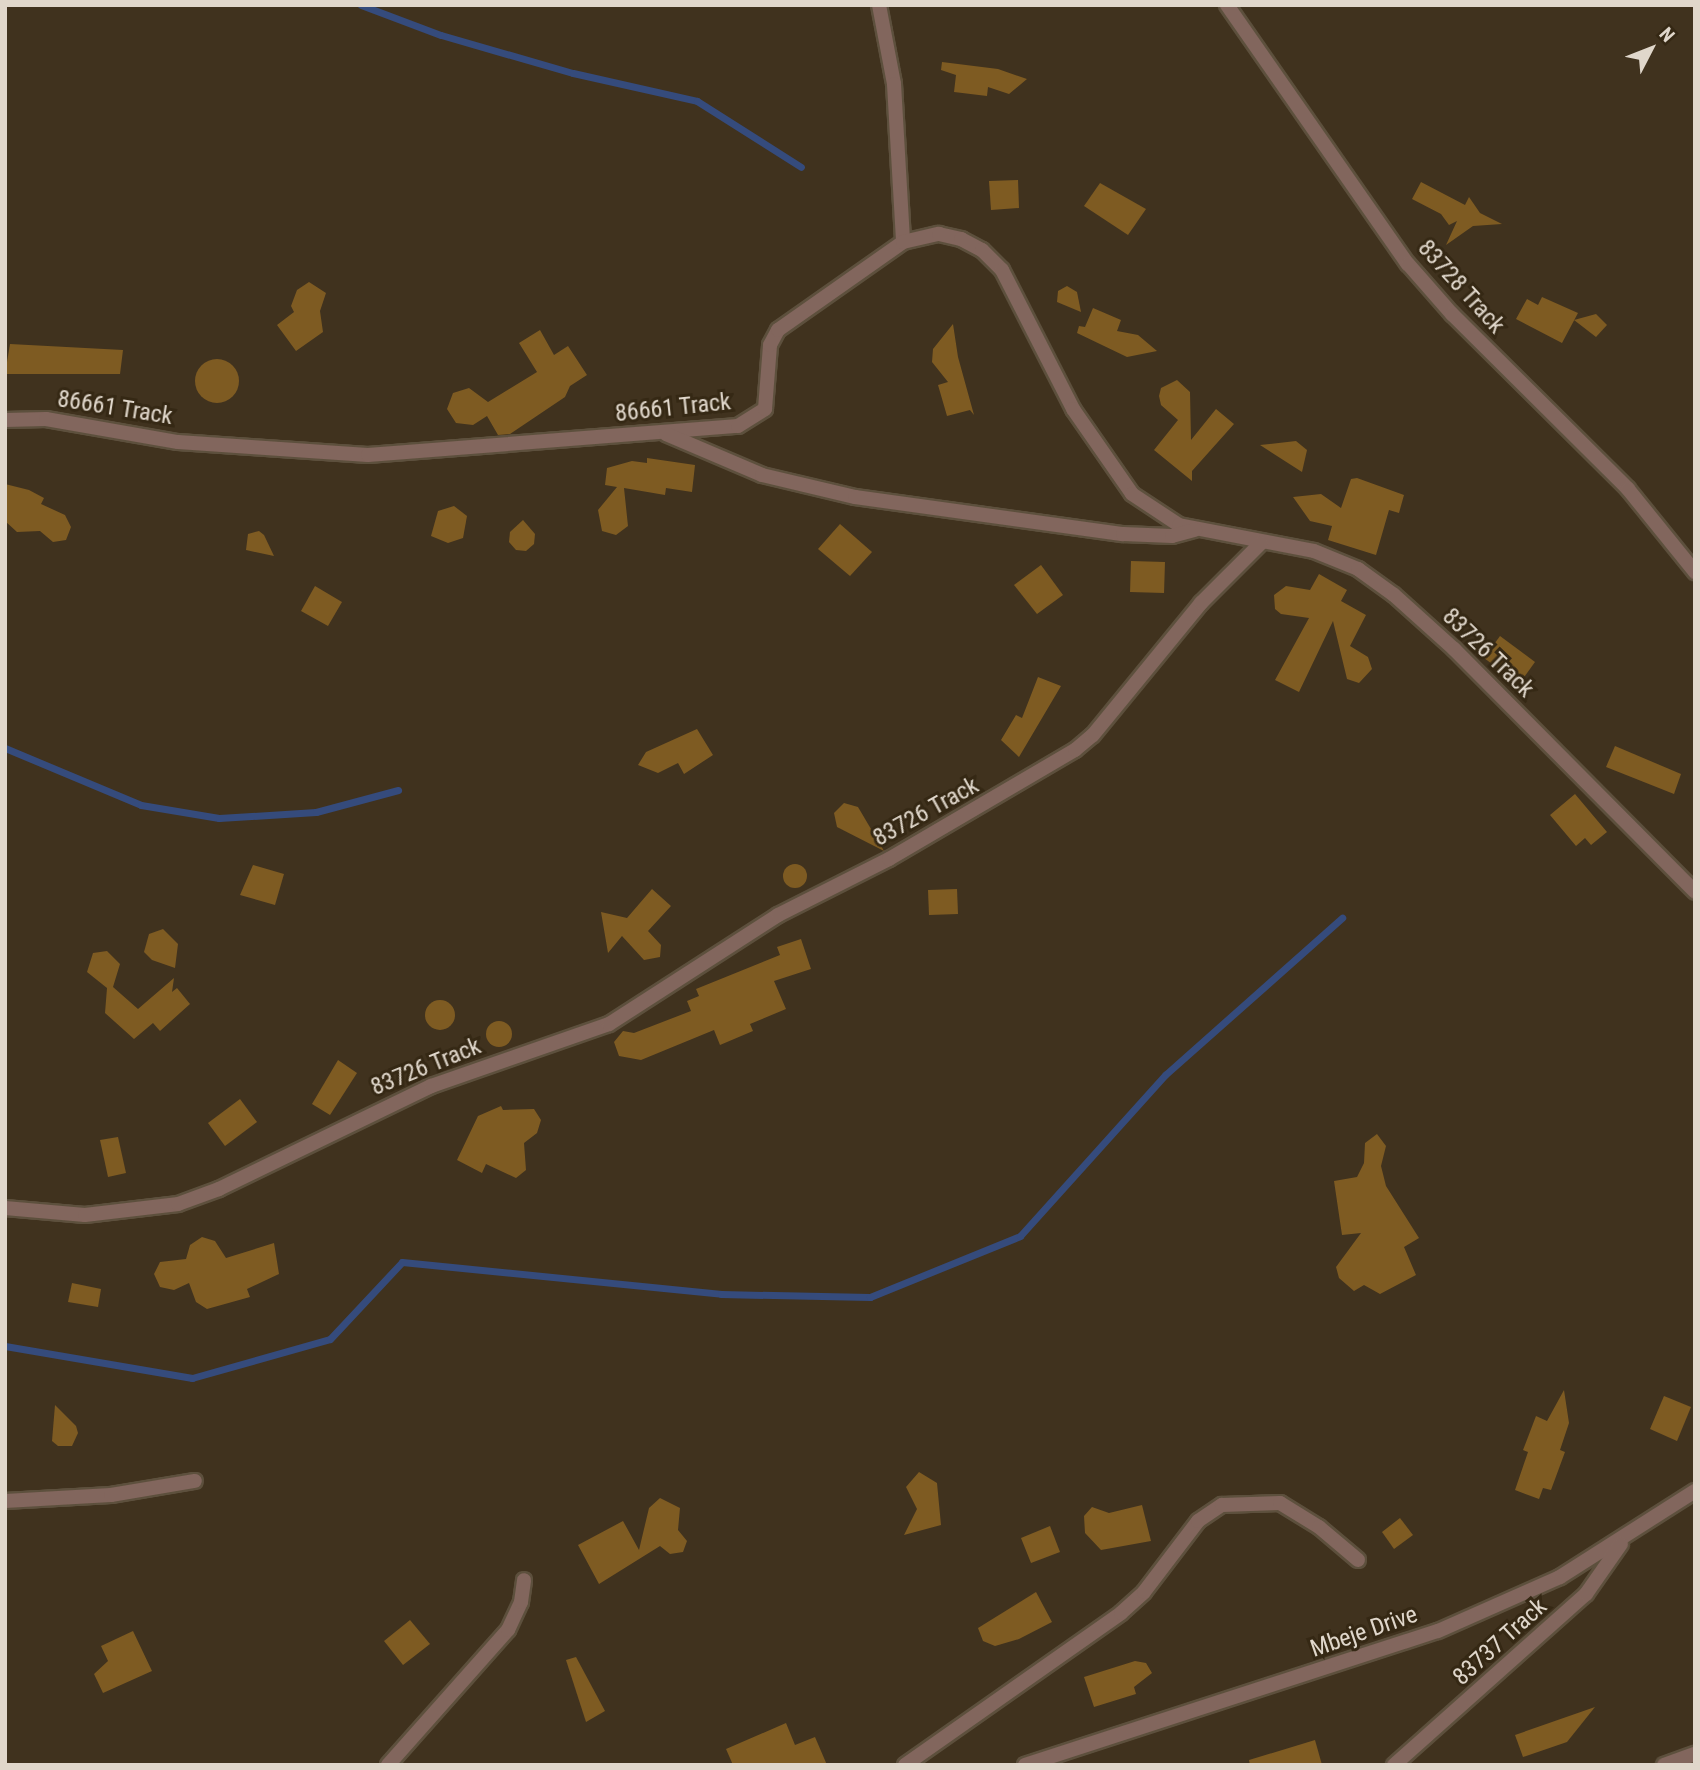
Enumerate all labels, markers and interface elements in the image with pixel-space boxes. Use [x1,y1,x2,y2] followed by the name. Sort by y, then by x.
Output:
[1616,14,1686,84] north arrow
[1655,23,1679,47] text: N
[1411,234,1511,340] street label: 83728 Track
[55,385,175,431] street label: 86661 Track
[614,388,732,428] street label: 86661 Track
[1436,602,1540,704] street label: 83726 Track
[868,771,984,853] street label: 83726 Track
[367,1032,485,1102] street label: 83726 Track
[1447,1592,1553,1692] street label: 83737 Track
[1307,1600,1421,1664] street label: Mbeje Drive

